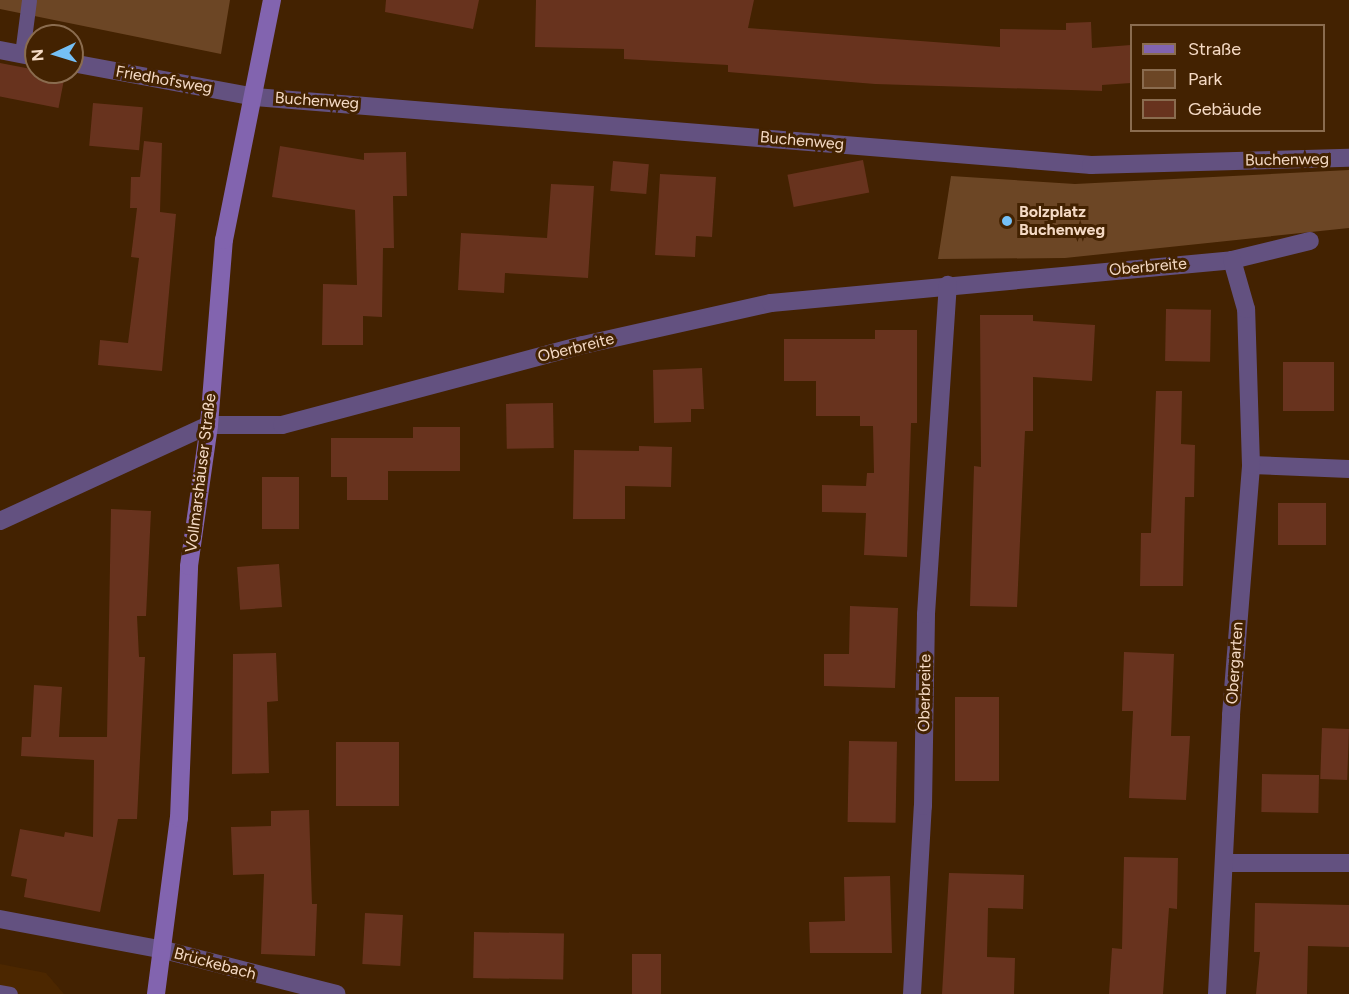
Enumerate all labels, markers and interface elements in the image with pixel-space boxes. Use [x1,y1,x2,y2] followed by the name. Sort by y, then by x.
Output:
[24,24,84,84] north arrow
[1130,24,1325,132] legend
[1188,38,1241,60] text: Straße
[28,48,47,62] text: N
[114,62,214,98] street label: Friedhofsweg
[1188,68,1222,90] text: Park
[274,88,360,114] street label: Buchenweg
[1188,98,1262,120] text: Gebäude
[759,128,845,154] street label: Buchenweg
[1245,150,1329,170] street label: Buchenweg
[1019,202,1105,240] place label: Bolzplatz Buchenweg
[1000,214,1014,228] marker: Bolzplatz Buchenweg
[1108,254,1188,280] street label: Oberbreite
[536,329,616,367] street label: Oberbreite
[182,392,220,554] street label: Vollmarshäuser Straße
[1223,621,1247,705] street label: Obergarten
[915,654,935,732] street label: Oberbreite
[172,944,258,984] street label: Brückebach

